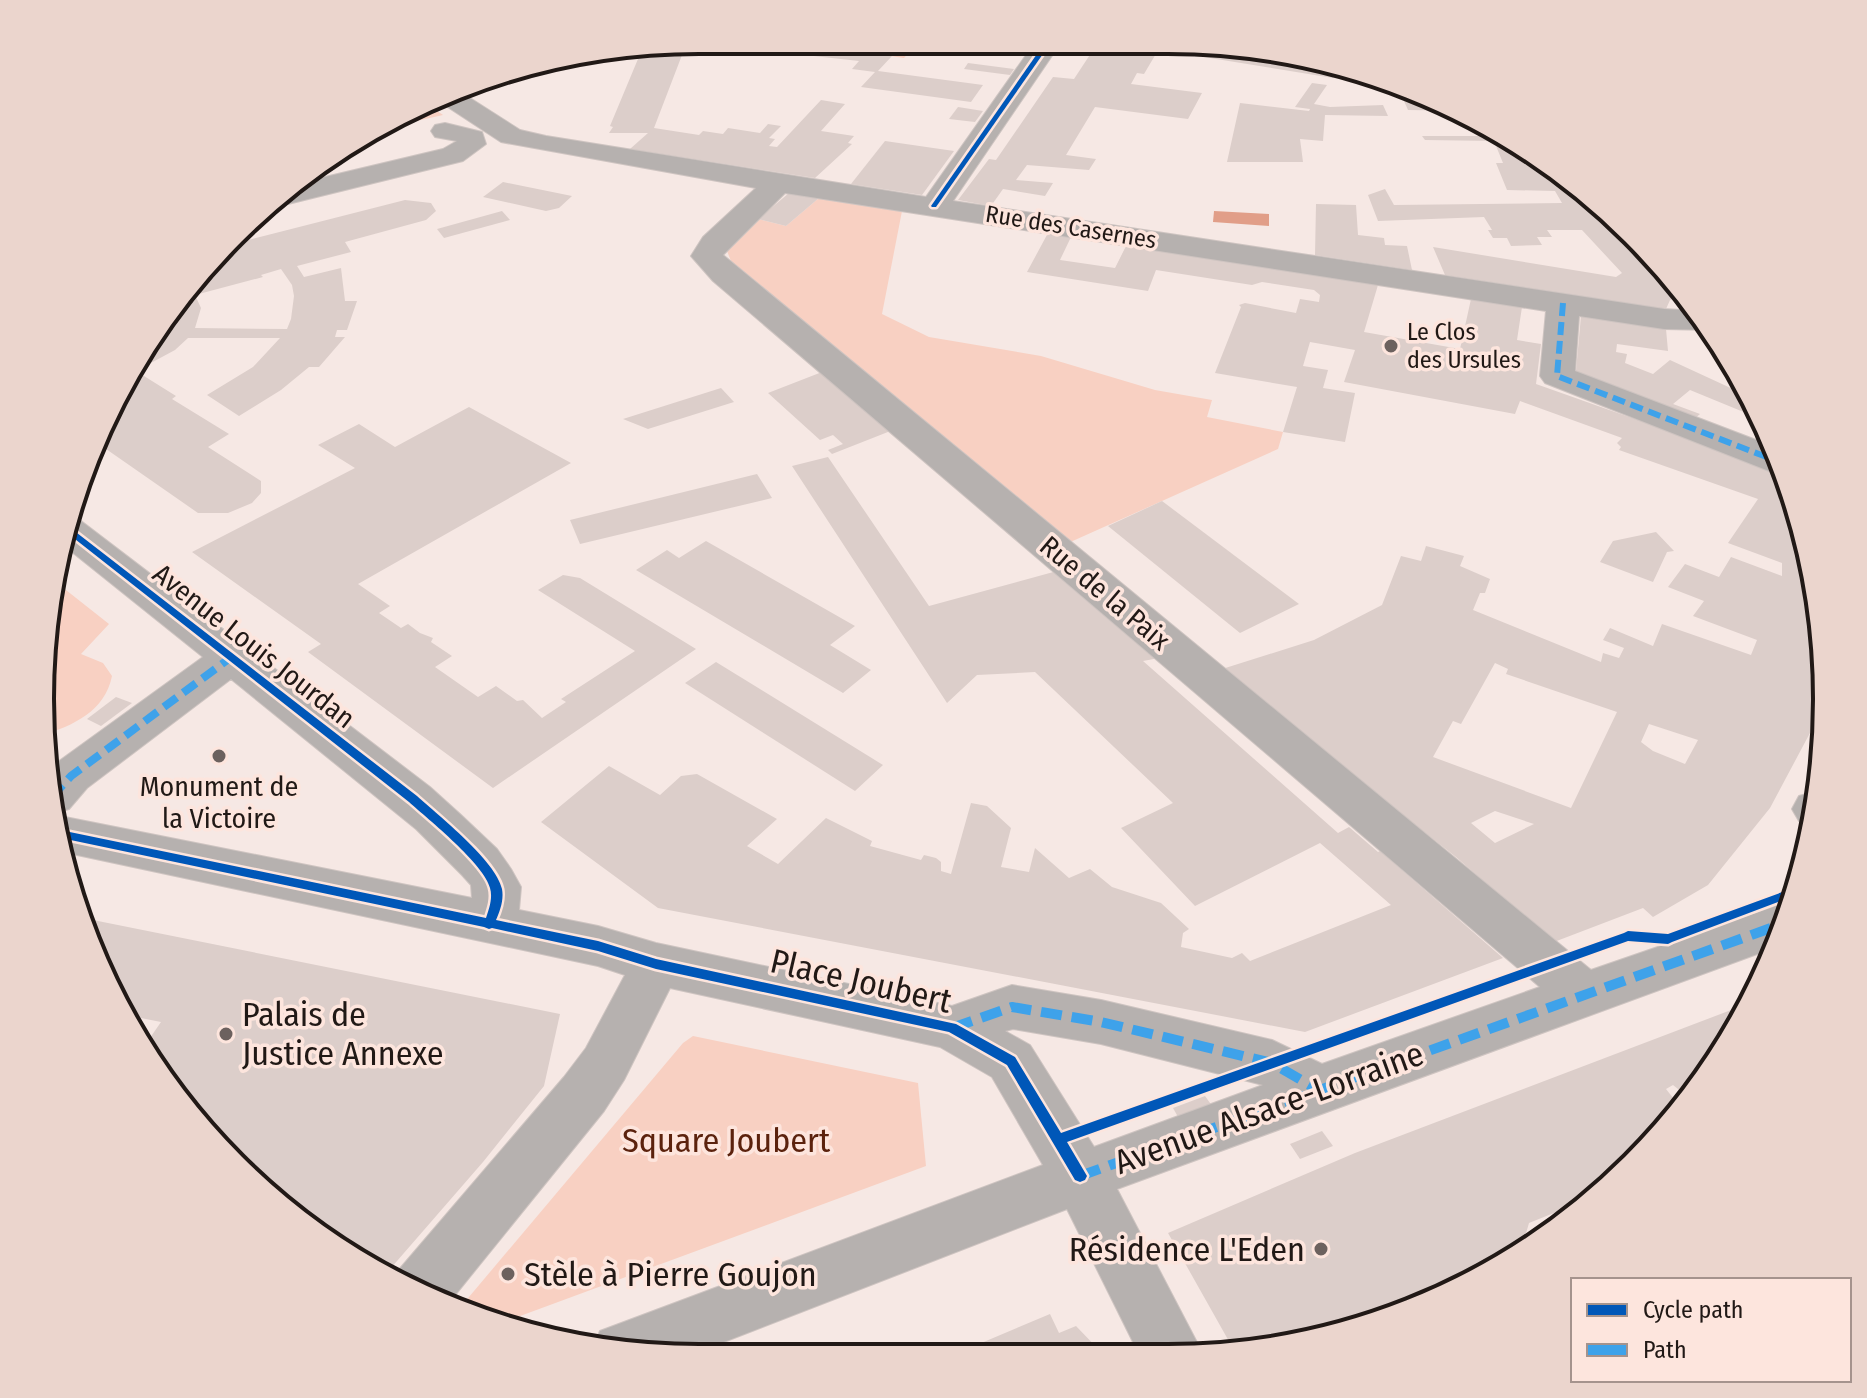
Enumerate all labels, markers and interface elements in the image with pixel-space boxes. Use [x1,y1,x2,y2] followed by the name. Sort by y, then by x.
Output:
[984,200,1158,254] street label: Rue des Casernes
[1407,318,1521,374] place label: Le Clos des Ursules
[1382,337,1400,355] marker: Le Clos des Ursules
[1033,529,1177,657] street label: Rue de la Paix
[147,557,361,735] street label: Avenue Louis Jourdan
[210,747,228,765] marker: Monument de la Victoire
[140,770,298,835] place label: Monument de la Victoire
[767,940,956,1022] street label: Place Joubert
[242,994,444,1074] place label: Palais de Justice Annexe
[217,1025,235,1043] marker: Palais de Justice Annexe
[1109,1033,1429,1183] street label: Avenue Alsace-Lorraine
[622,1120,831,1161] park label: Square Joubert
[1069,1229,1305,1270] place label: Résidence L'Eden
[1312,1240,1330,1258] marker: Résidence L'Eden
[524,1254,817,1295] place label: Stèle à Pierre Goujon
[499,1265,517,1283] marker: Stèle à Pierre Goujon
[1571,1278,1851,1382] legend
[1643,1296,1743,1324] text: Cycle path
[1643,1336,1687,1364] text: Path

